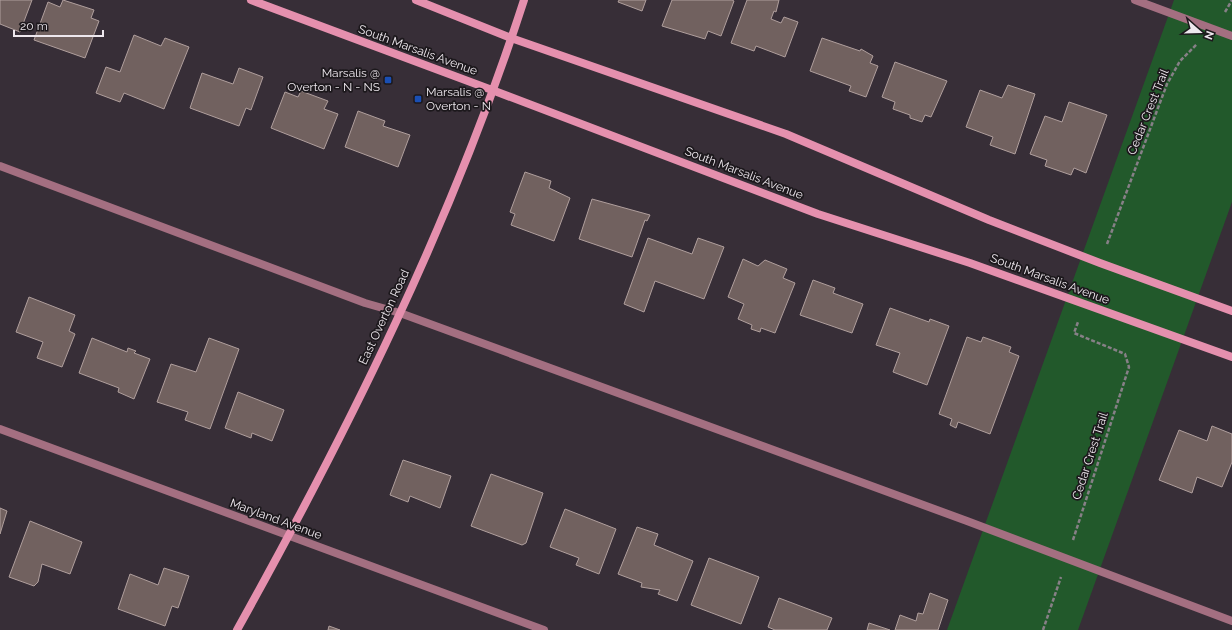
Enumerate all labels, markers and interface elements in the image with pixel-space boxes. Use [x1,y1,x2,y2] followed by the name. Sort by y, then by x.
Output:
[14,12,103,38] scale bar
[1180,12,1220,52] north arrow
[20,19,48,33] text: 20 m
[357,22,479,78] street label: South Marsalis Avenue
[1201,29,1216,41] text: N
[287,66,380,94] place label: Marsalis @ Overton - N - NS
[1124,67,1172,157] street label: Cedar Crest Trail
[383,75,393,85] marker: Marsalis @ Overton - N - NS
[426,85,491,113] place label: Marsalis @ Overton - N
[413,94,423,104] marker: Marsalis @ Overton - N
[683,144,805,202] street label: South Marsalis Avenue
[989,251,1111,307] street label: South Marsalis Avenue
[356,267,412,367] street label: East Overton Road
[1069,410,1111,501] street label: Cedar Crest Trail
[228,496,324,542] street label: Maryland Avenue

